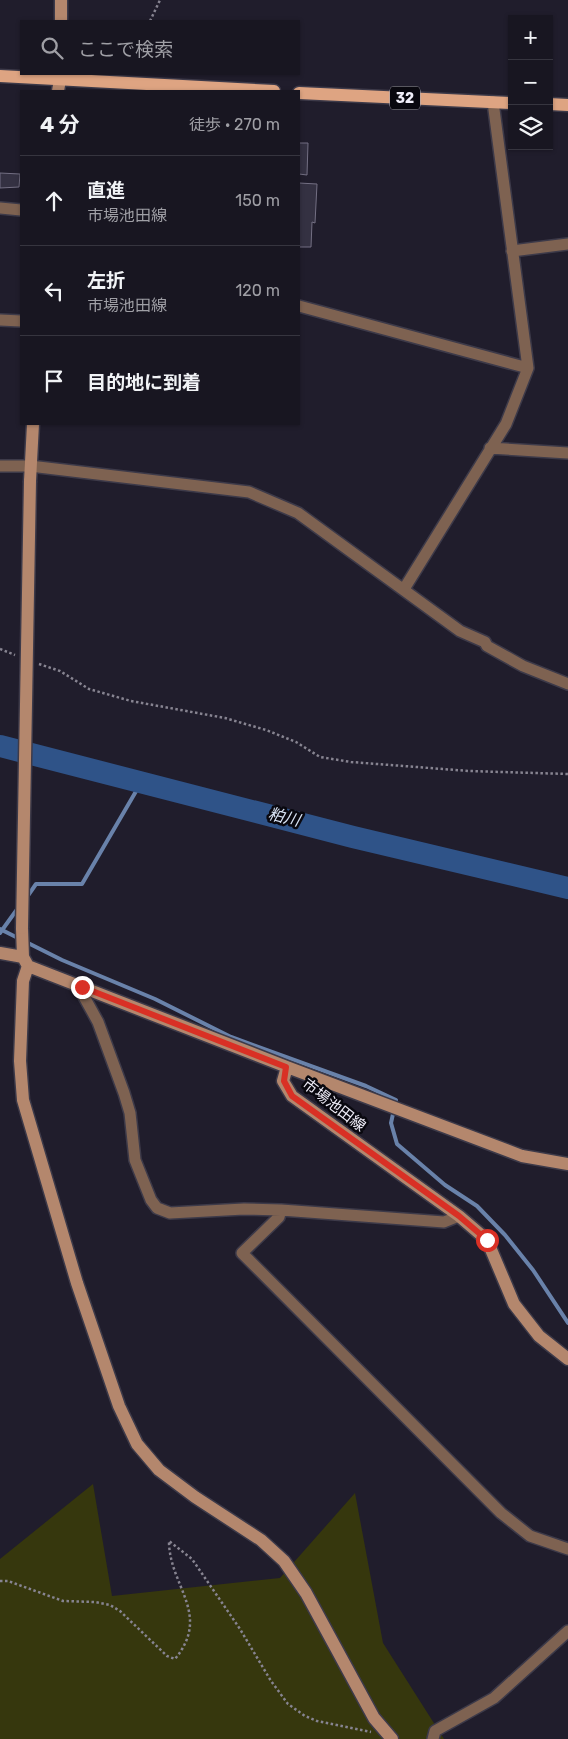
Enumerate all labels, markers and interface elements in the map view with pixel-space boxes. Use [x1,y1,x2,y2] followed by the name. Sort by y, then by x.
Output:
[508,15,553,150] map controls
[508,15,553,60] button: +
[20,20,300,75] search box
[38,34,66,62] icon: search
[78,38,173,61] text: ここで検索
[508,60,553,105] button: −
[390,86,420,110] road number: 32
[508,105,553,150] button: layers
[40,112,80,137] text: 4 分
[189,115,280,134] text: 徒歩 · 270 m
[87,179,125,202] text: 直進
[40,187,68,215] icon: ahead
[235,191,280,210] text: 150 m
[87,206,167,225] text: 市場池田線
[87,269,125,292] text: 左折
[40,277,68,305] icon: left
[235,281,280,300] text: 120 m
[87,296,167,315] text: 市場池田線
[40,367,68,395] icon: arrive
[87,371,201,394] text: 目的地に到着
[266,804,304,831] water label: 粕川
[71,976,94,999] route end
[299,1075,369,1135] street label: 市場池田線
[476,1229,499,1252] route start

